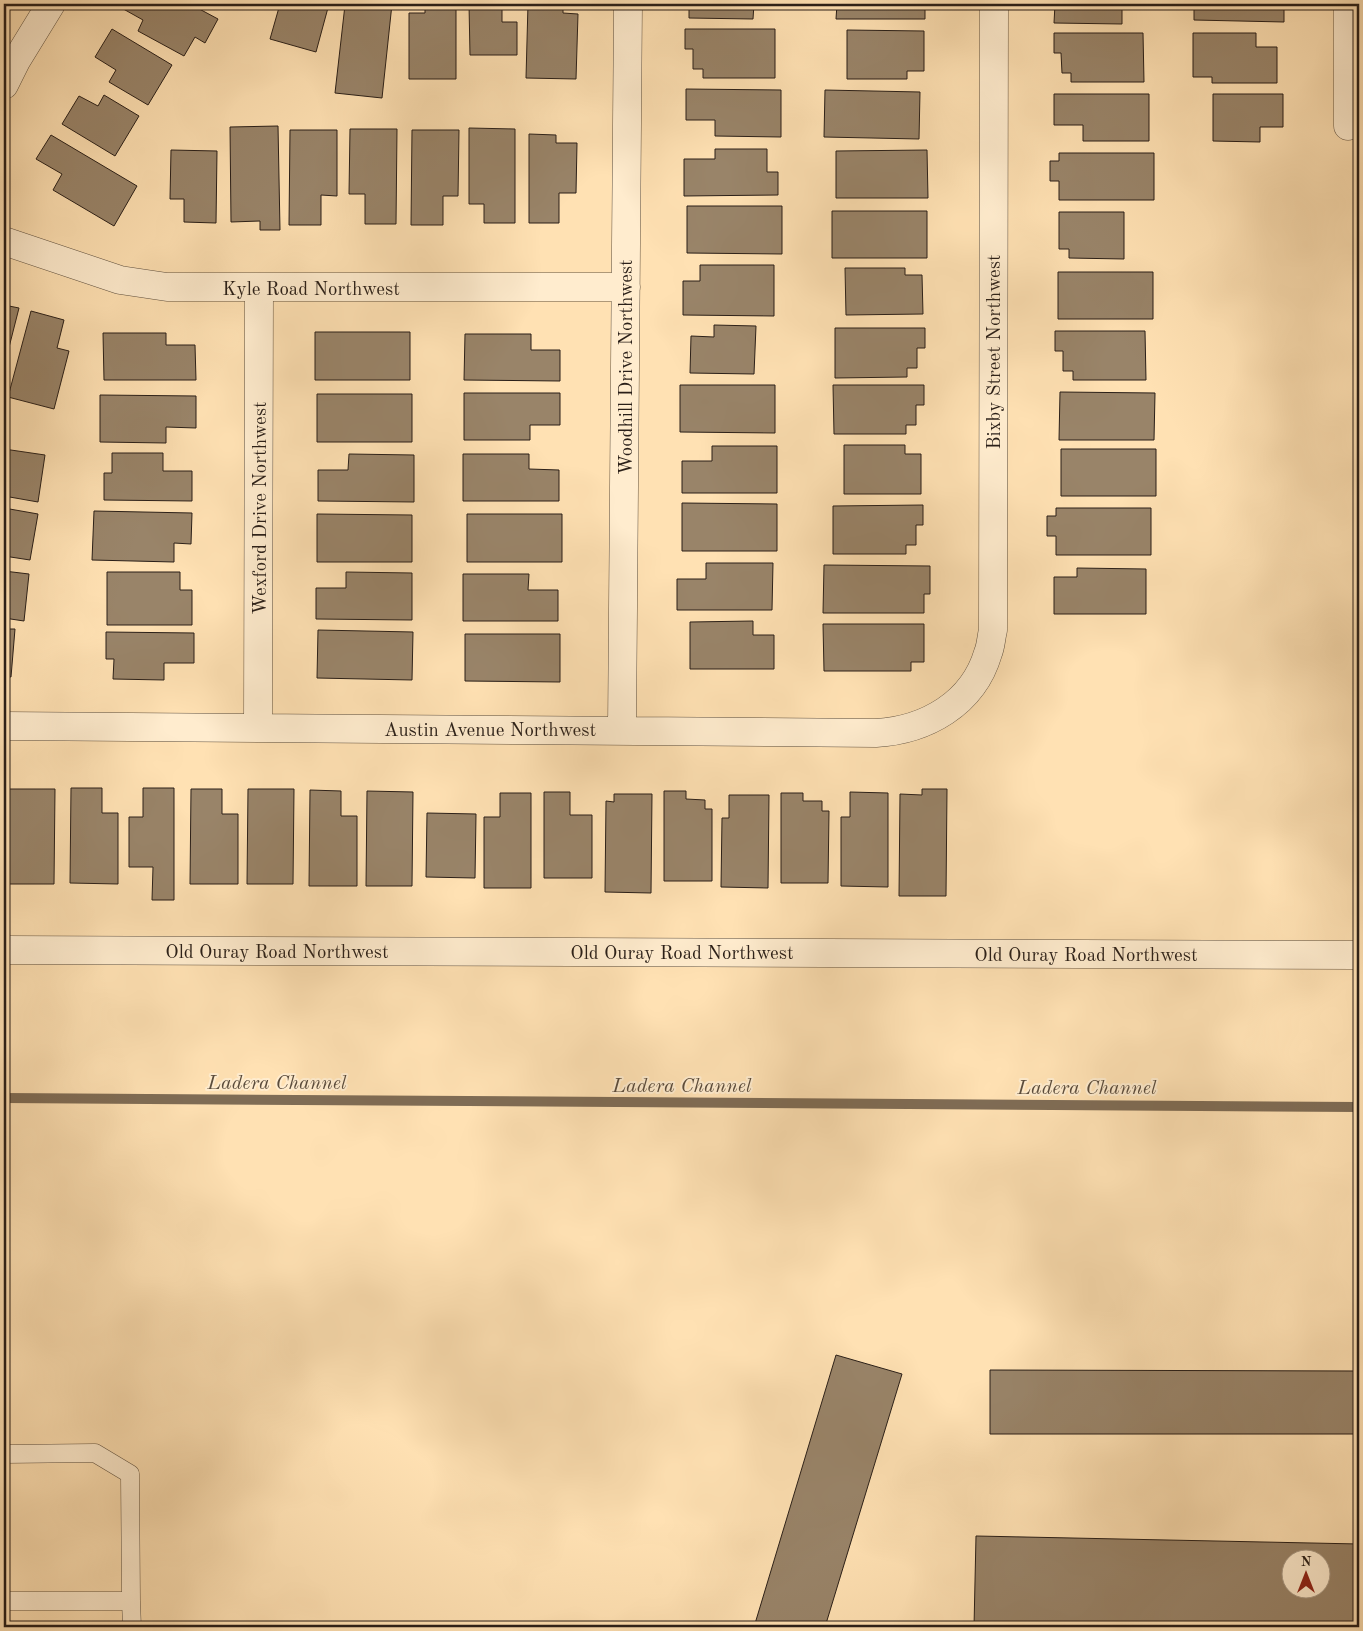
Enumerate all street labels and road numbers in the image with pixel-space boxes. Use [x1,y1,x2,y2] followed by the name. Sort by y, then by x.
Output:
[986,254,1005,450] street label: Bixby Street Northwest
[618,259,637,475] street label: Woodhill Drive Northwest
[222,281,400,300] street label: Kyle Road Northwest
[252,401,271,615] street label: Wexford Drive Northwest
[384,722,596,741] street label: Austin Avenue Northwest
[165,944,389,963] street label: Old Ouray Road Northwest
[570,945,794,964] street label: Old Ouray Road Northwest
[974,947,1198,966] street label: Old Ouray Road Northwest

